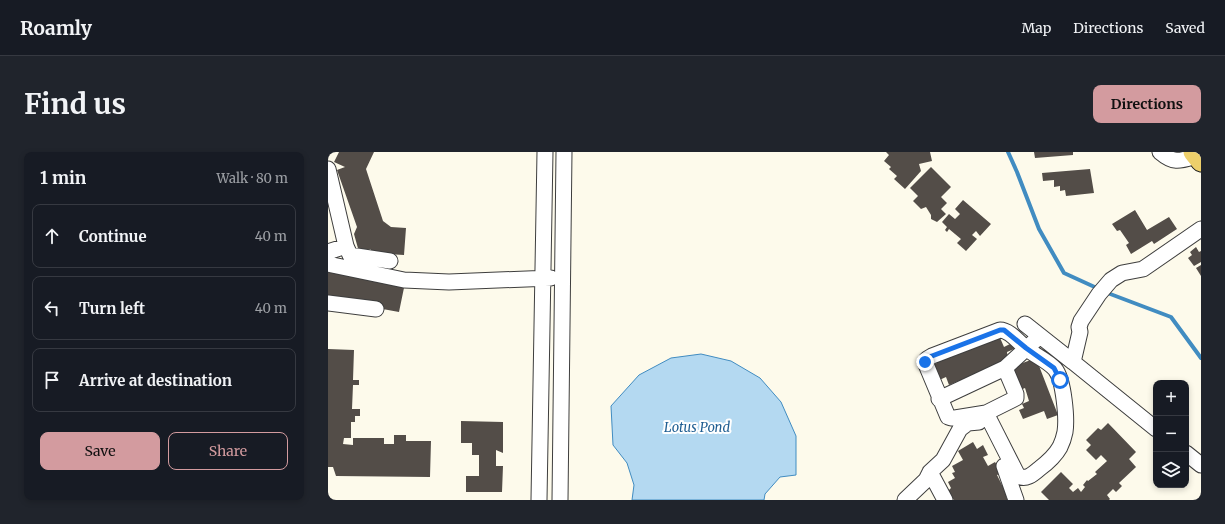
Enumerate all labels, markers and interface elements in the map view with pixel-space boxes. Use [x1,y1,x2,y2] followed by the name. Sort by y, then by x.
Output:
[20,16,92,40] text: Roamly
[1021,19,1051,37] text: Map
[1073,19,1143,37] text: Directions
[1165,19,1205,37] text: Saved
[1093,85,1201,123] button: Directions
[24,86,126,122] text: Find us
[40,167,86,189] text: 1 min
[217,170,288,187] text: Walk · 80 m
[41,225,63,247] icon: ahead
[79,227,147,246] text: Continue
[255,228,287,245] text: 40 m
[41,297,63,319] icon: left
[79,299,145,318] text: Turn left
[255,300,287,317] text: 40 m
[916,353,934,371] route end
[41,369,63,391] icon: arrive
[79,371,232,390] text: Arrive at destination
[1051,371,1069,389] route start
[1153,380,1189,488] map controls
[1153,380,1189,416] button: +
[1153,416,1189,452] button: −
[664,419,730,436] water label: Lotus Pond
[40,432,160,470] button: Save
[168,432,288,470] button: Share
[1153,452,1189,488] button: layers

